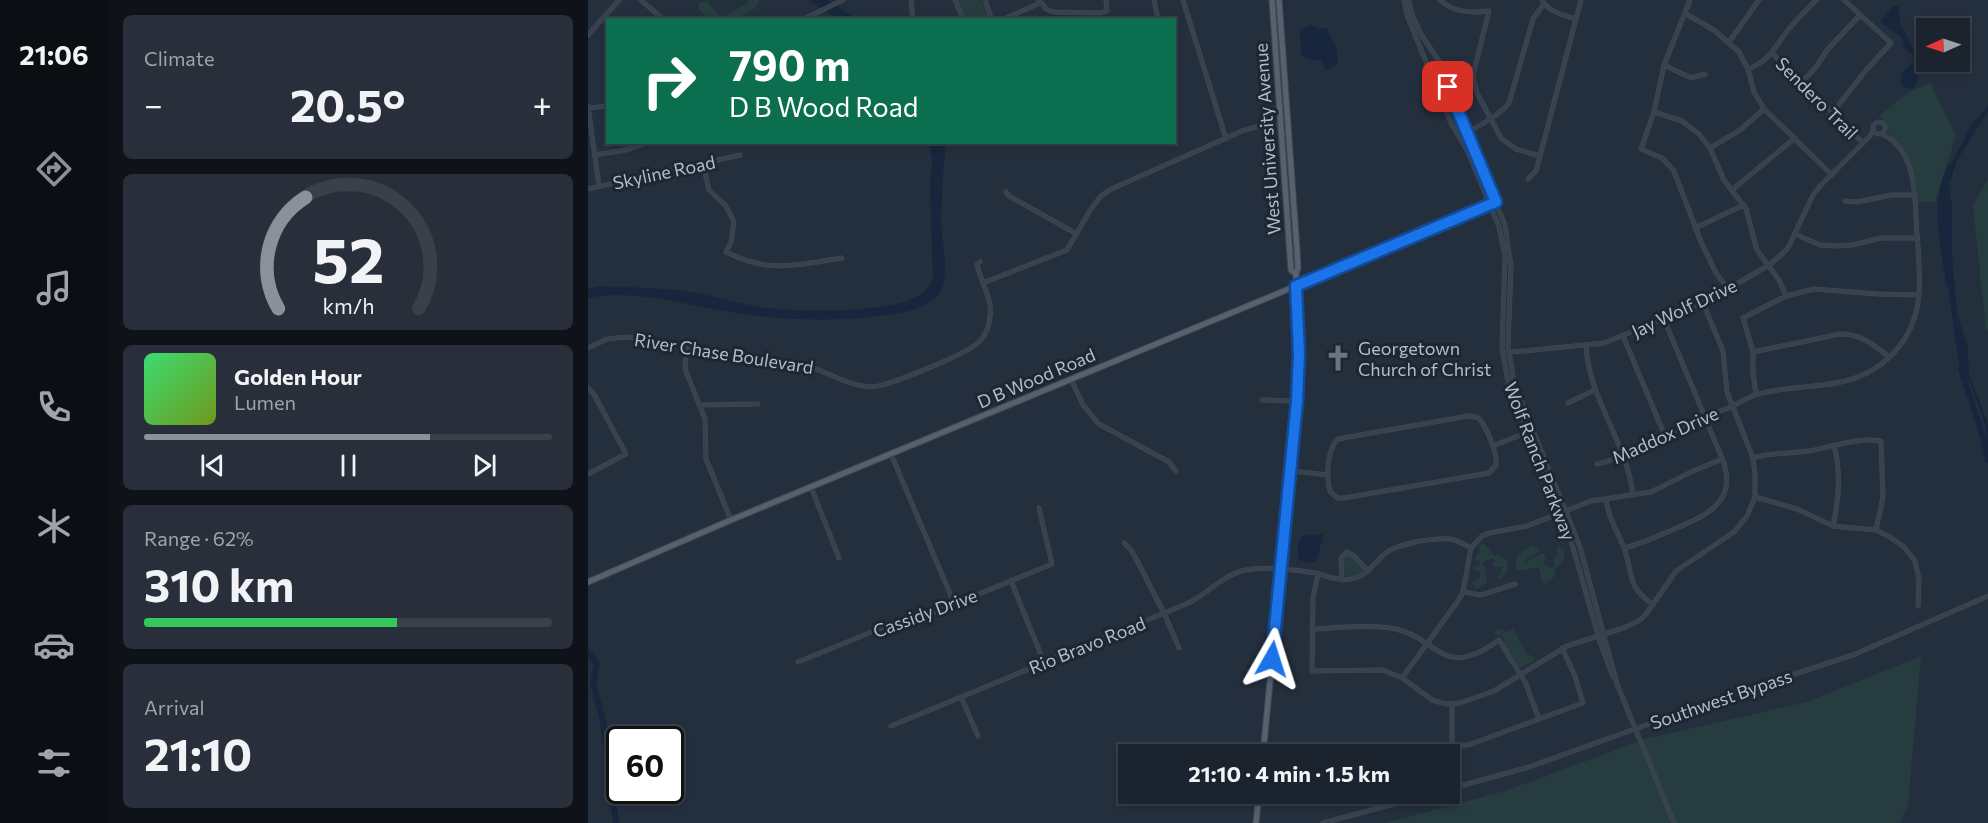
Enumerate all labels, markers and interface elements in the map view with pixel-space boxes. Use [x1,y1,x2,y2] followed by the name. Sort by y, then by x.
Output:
[1916,18,1970,72] north arrow
[1916,18,1970,72] map controls
[19,38,89,71] text: 21:06
[729,38,850,90] text: 790 m
[630,42,708,120] icon: right
[1249,43,1285,235] street label: West University Avenue
[144,46,214,70] text: Climate
[1771,52,1863,144] street label: Sendero Trail
[1422,61,1473,112] pin
[1431,70,1464,103] icon: arrive
[290,76,405,131] text: 20.5°
[144,83,163,124] text: −
[533,83,552,124] text: +
[729,90,918,123] text: D B Wood Road
[33,148,75,190] icon: directions
[611,150,717,194] street label: Skyline Road
[312,220,384,296] text: 52
[33,267,75,309] icon: music
[1628,274,1740,342] street label: Jay Wolf Drive
[322,293,374,319] text: km/h
[633,328,815,378] street label: River Chase Boulevard
[1358,337,1491,380] place label: Georgetown Church of Christ
[974,343,1098,413] street label: D B Wood Road
[1323,343,1353,373] church icon: Georgetown Church of Christ
[234,363,362,390] text: Golden Hour
[1500,379,1580,543] street label: Wolf Ranch Parkway
[33,386,75,428] icon: phone
[234,390,296,414] text: Lumen
[1608,402,1722,468] street label: Maddox Drive
[196,449,229,482] icon: previous
[332,449,365,482] icon: pause
[468,449,501,482] icon: next
[33,505,75,547] icon: climate
[144,526,254,550] text: Range · 62%
[144,556,294,611] text: 310 km
[870,584,980,642] street label: Cassidy Drive
[1025,612,1149,678] street label: Rio Bravo Road
[33,624,75,666] icon: car
[1240,627,1304,691] position arrow
[1647,664,1795,734] street label: Southwest Bypass
[144,695,205,719] text: Arrival
[144,725,252,780] text: 21:10
[606,726,684,804] speed limit sign: 60
[33,742,75,784] icon: filters
[1188,760,1390,787] text: 21:10 · 4 min · 1.5 km

